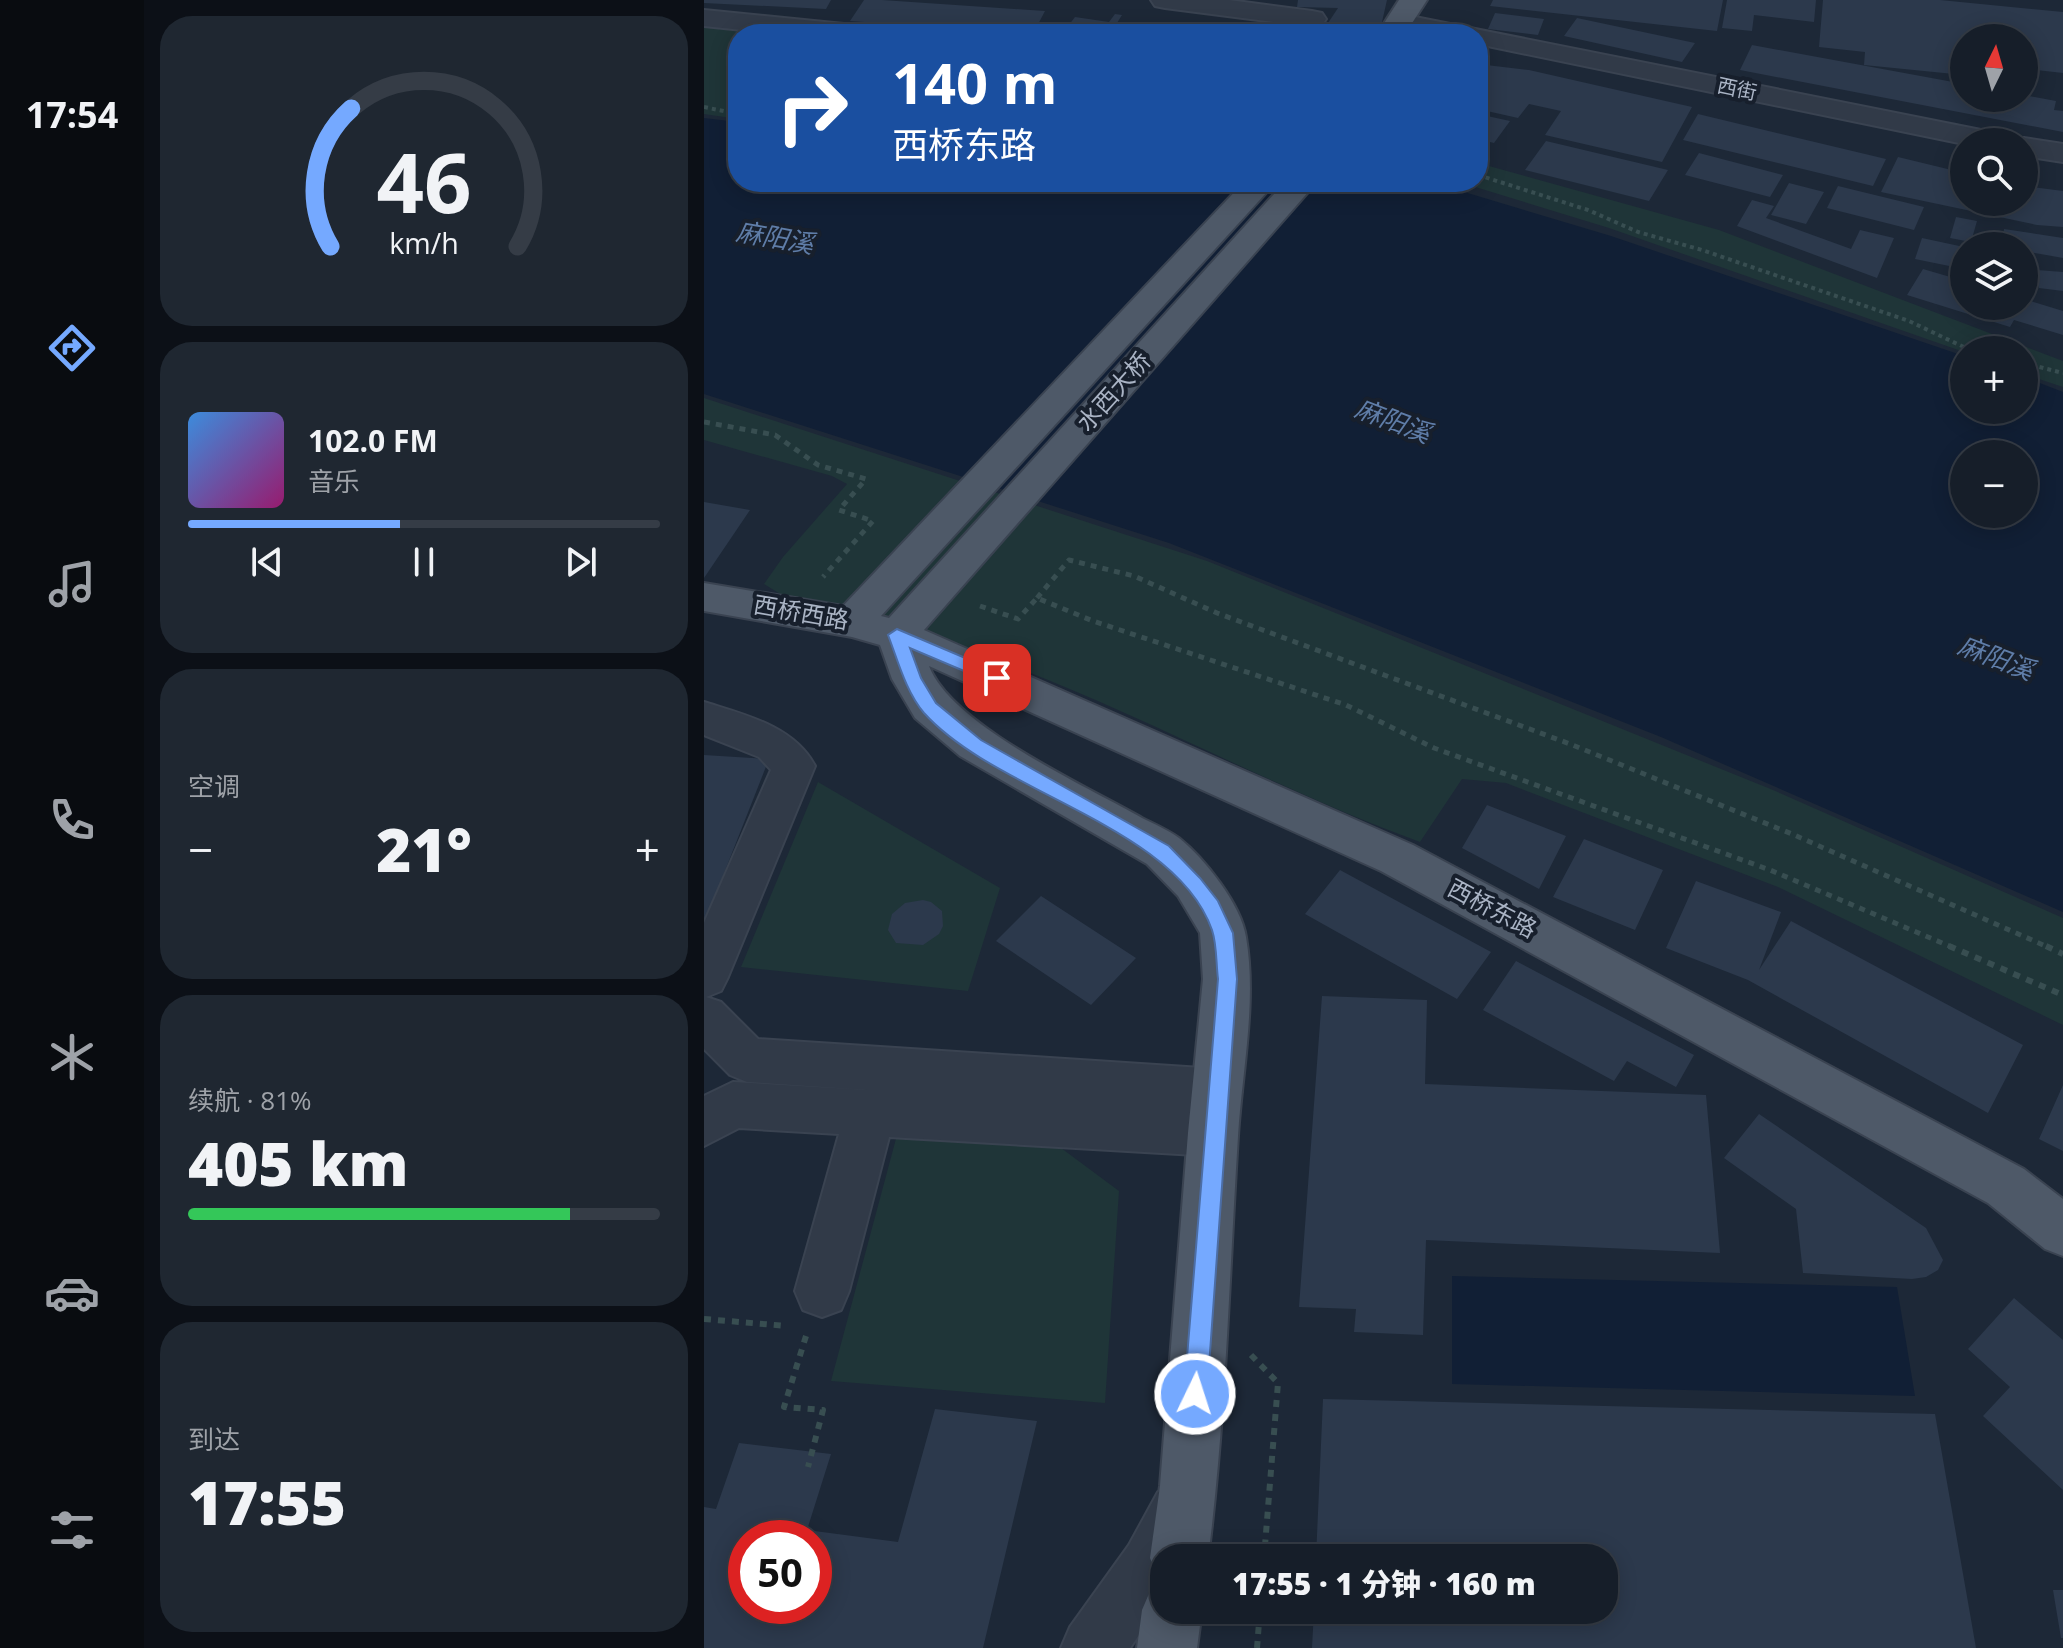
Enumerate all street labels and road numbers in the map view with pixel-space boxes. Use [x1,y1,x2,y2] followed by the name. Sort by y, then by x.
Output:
[1715,71,1759,106] street label: 西街
[1069,344,1157,438] street label: 水西大桥
[751,587,851,636] street label: 西桥西路
[1443,871,1543,945] street label: 西桥东路

